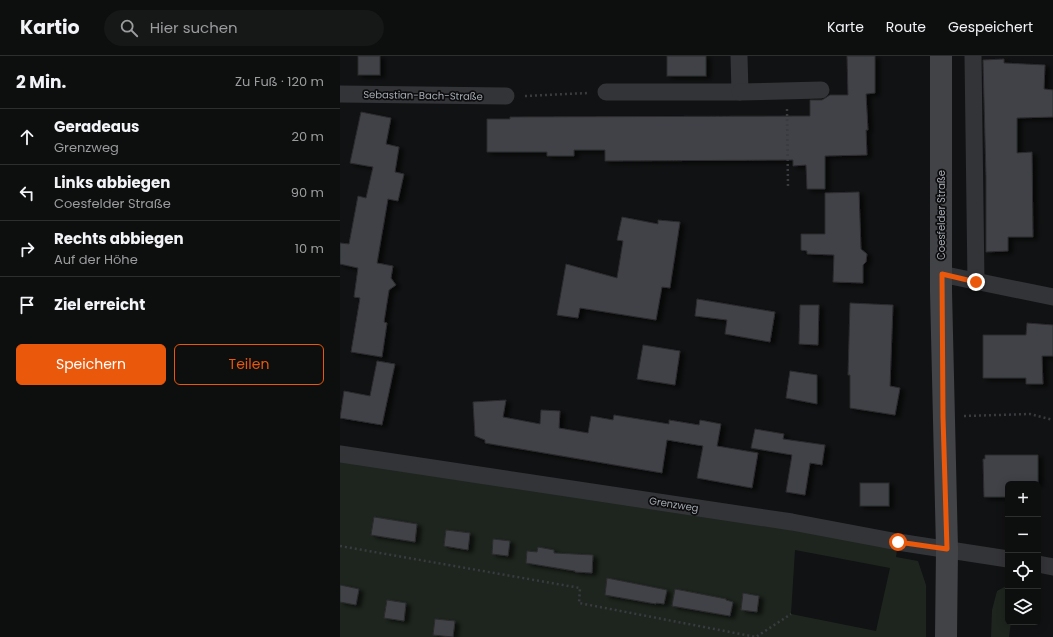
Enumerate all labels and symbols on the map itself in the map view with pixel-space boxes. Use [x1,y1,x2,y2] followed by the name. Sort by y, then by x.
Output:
[363,87,483,104] street label: Sebastian-Bach-Straße
[934,170,949,260] street label: Coesfelder Straße
[967,273,985,291] route end
[648,493,700,516] street label: Grenzweg
[889,533,907,551] route start

